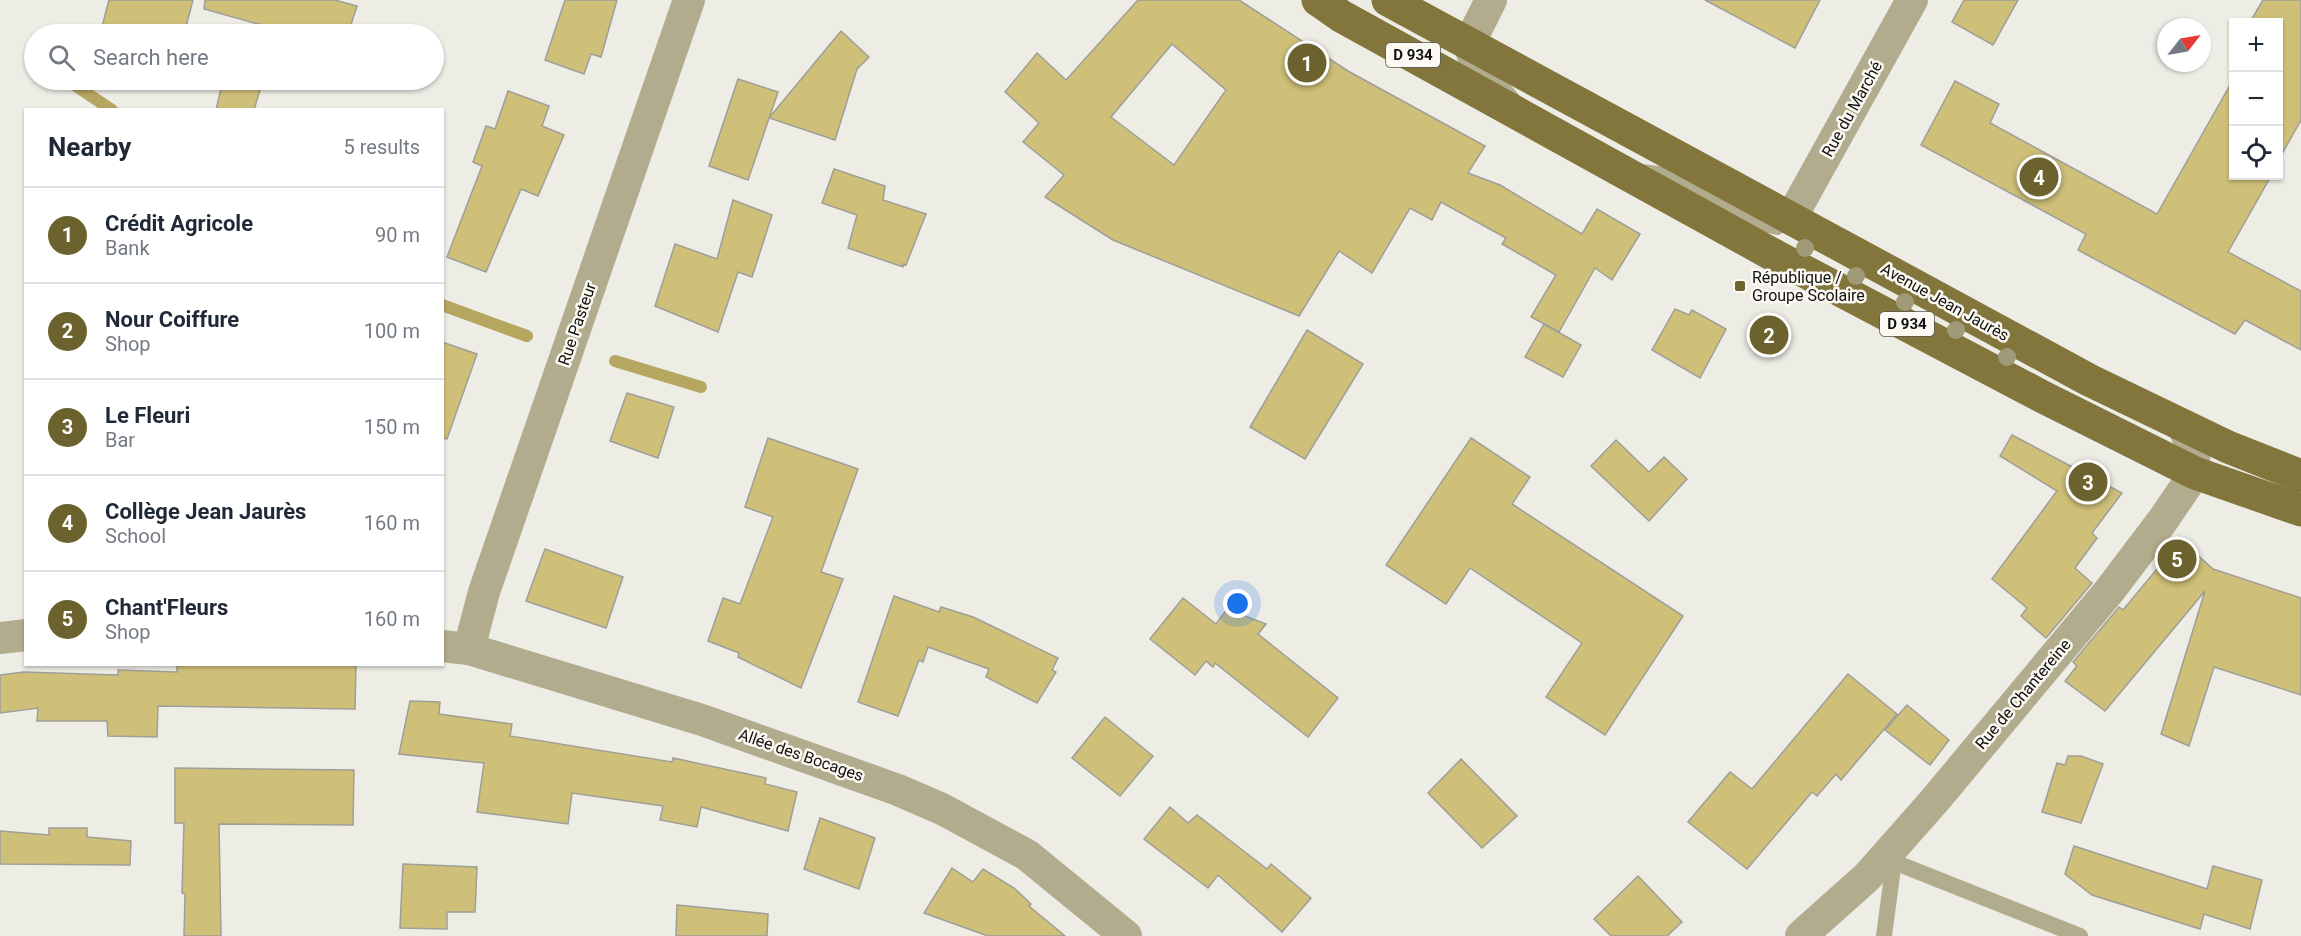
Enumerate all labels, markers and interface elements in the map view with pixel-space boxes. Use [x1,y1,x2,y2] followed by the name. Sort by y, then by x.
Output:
[2157,18,2211,72] north arrow
[2229,18,2283,180] map controls
[2229,18,2283,72] button: +
[24,24,444,90] search box
[1288,40,1326,86] pin: 1
[45,41,78,74] icon: search
[1386,43,1440,67] road number: D 934
[93,45,209,70] text: Search here
[1818,58,1886,160] street label: Rue du Marché
[2229,72,2283,126] button: −
[2229,126,2283,180] button: locate
[48,132,131,162] text: Nearby
[344,135,420,159] text: 5 results
[2020,154,2058,200] pin: 4
[105,211,253,236] text: Crédit Agricole
[62,223,73,247] text: 1
[375,223,420,247] text: 90 m
[105,236,150,260] text: Bank
[1878,259,2012,345] street label: Avenue Jean Jaurès
[1752,268,1865,305] place label: République / Groupe Scolaire
[1733,279,1747,293] marker: République / Groupe Scolaire
[554,280,600,368] street label: Rue Pasteur
[105,307,239,332] text: Nour Coiffure
[1750,312,1788,358] pin: 2
[1880,312,1934,336] road number: D 934
[62,319,73,343] text: 2
[364,319,420,343] text: 100 m
[105,332,151,356] text: Shop
[105,403,190,428] text: Le Fleuri
[62,415,73,439] text: 3
[364,415,420,439] text: 150 m
[105,428,135,452] text: Bar
[2068,460,2108,504] pin: 3
[105,499,306,524] text: Collège Jean Jaurès
[62,511,73,535] text: 4
[364,511,420,535] text: 160 m
[105,524,166,548] text: School
[2158,536,2196,582] pin: 5
[1223,589,1252,618] your location
[105,595,228,620] text: Chant'Fleurs
[62,607,73,631] text: 5
[364,607,420,631] text: 160 m
[105,620,151,644] text: Shop
[1971,635,2075,753] street label: Rue de Chantereine
[736,725,866,785] street label: Allée des Bocages

